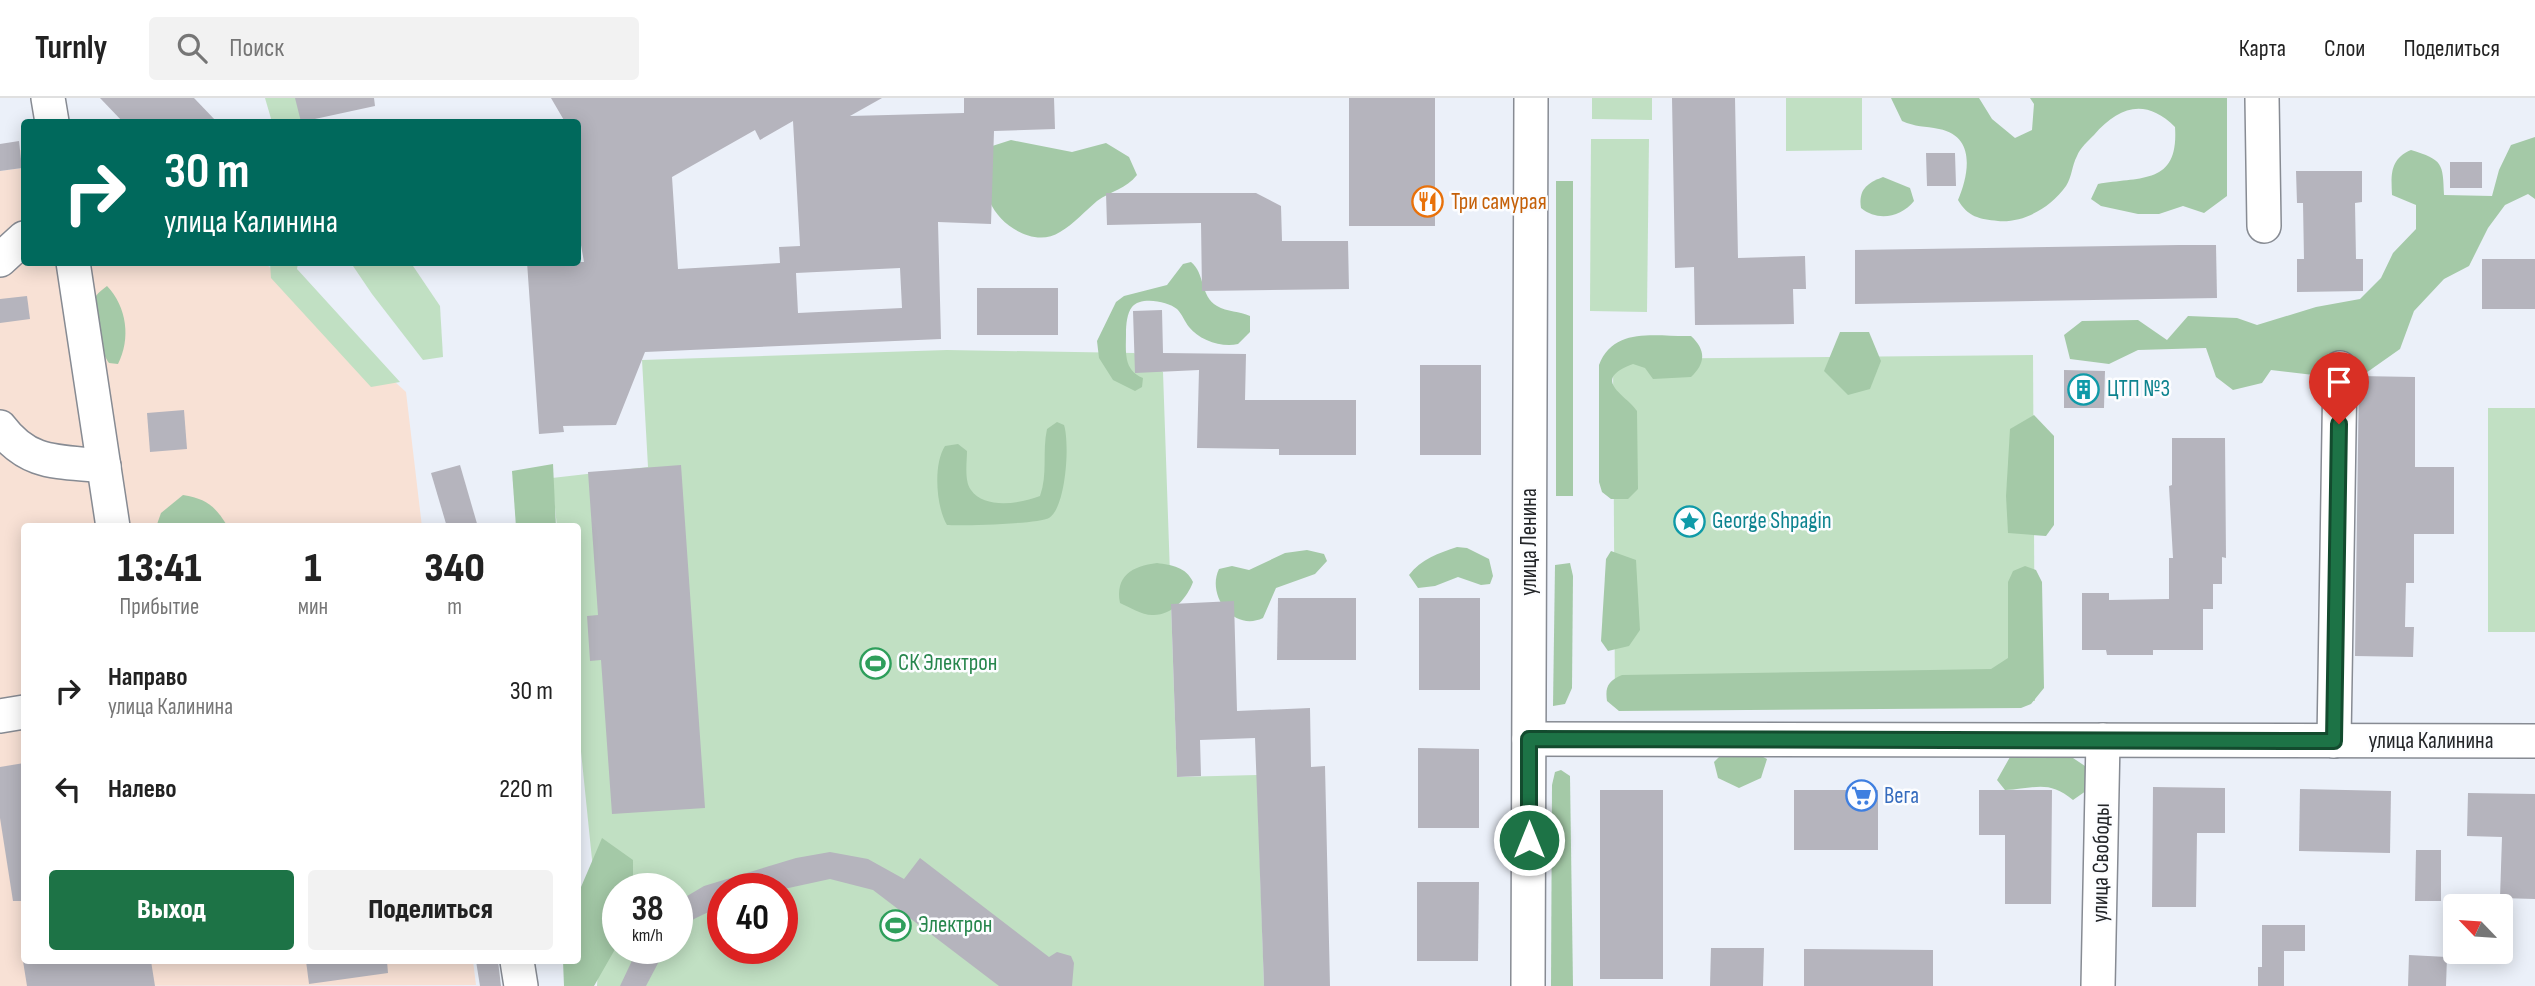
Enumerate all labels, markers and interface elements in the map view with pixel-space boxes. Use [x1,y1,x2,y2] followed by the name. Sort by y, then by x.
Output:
[149,17,639,80] search box
[35,28,107,68] text: Turnly
[173,29,211,67] icon: search
[229,33,284,64] text: Поиск
[2239,34,2286,63] text: Карта
[2324,34,2365,63] text: Слои
[2403,34,2500,63] text: Поделиться
[164,143,249,202] text: 30 m
[49,147,140,238] icon: right
[1411,185,1445,219] restaurant icon: Три самурая
[1451,188,1547,216] place label: Три самурая
[164,203,338,242] text: улица Калинина
[2309,352,2369,424] pin
[2320,363,2358,401] icon: arrive
[2067,372,2101,406] building icon: ЦТП №3
[2107,375,2170,403] place label: ЦТП №3
[1515,488,1543,596] street label: улица Ленина
[1672,504,1706,538] place icon: George Shpagin
[1712,507,1832,535] place label: George Shpagin
[117,543,202,594] text: 13:41
[304,543,322,594] text: 1
[424,543,485,594] text: 340
[120,593,199,621] text: Прибытие
[298,593,328,621] text: мин
[447,593,462,621] text: m
[858,646,892,680] sports icon: СК Электрон
[898,649,997,677] place label: СК Электрон
[108,662,187,693] text: Направо
[49,672,87,710] icon: right
[510,676,553,707] text: 30 m
[108,693,233,721] text: улица Калинина
[2368,727,2494,755] street label: улица Калинина
[49,770,87,808] icon: left
[108,774,177,805] text: Налево
[499,774,553,805] text: 220 m
[1844,779,1878,813] supermarket icon: Вега
[1884,782,1919,810] place label: Вега
[1492,803,1566,877] position arrow
[2086,803,2116,923] street label: улица Свободы
[49,870,294,950] button: Выход
[308,870,553,950] button: Поделиться
[707,873,798,964] speed limit sign: 40
[631,888,664,931] text: 38
[2443,894,2513,964] north arrow
[2443,894,2513,964] map controls
[878,908,912,942] sports icon: Электрон
[918,911,992,939] place label: Электрон
[632,925,663,946] text: km/h

